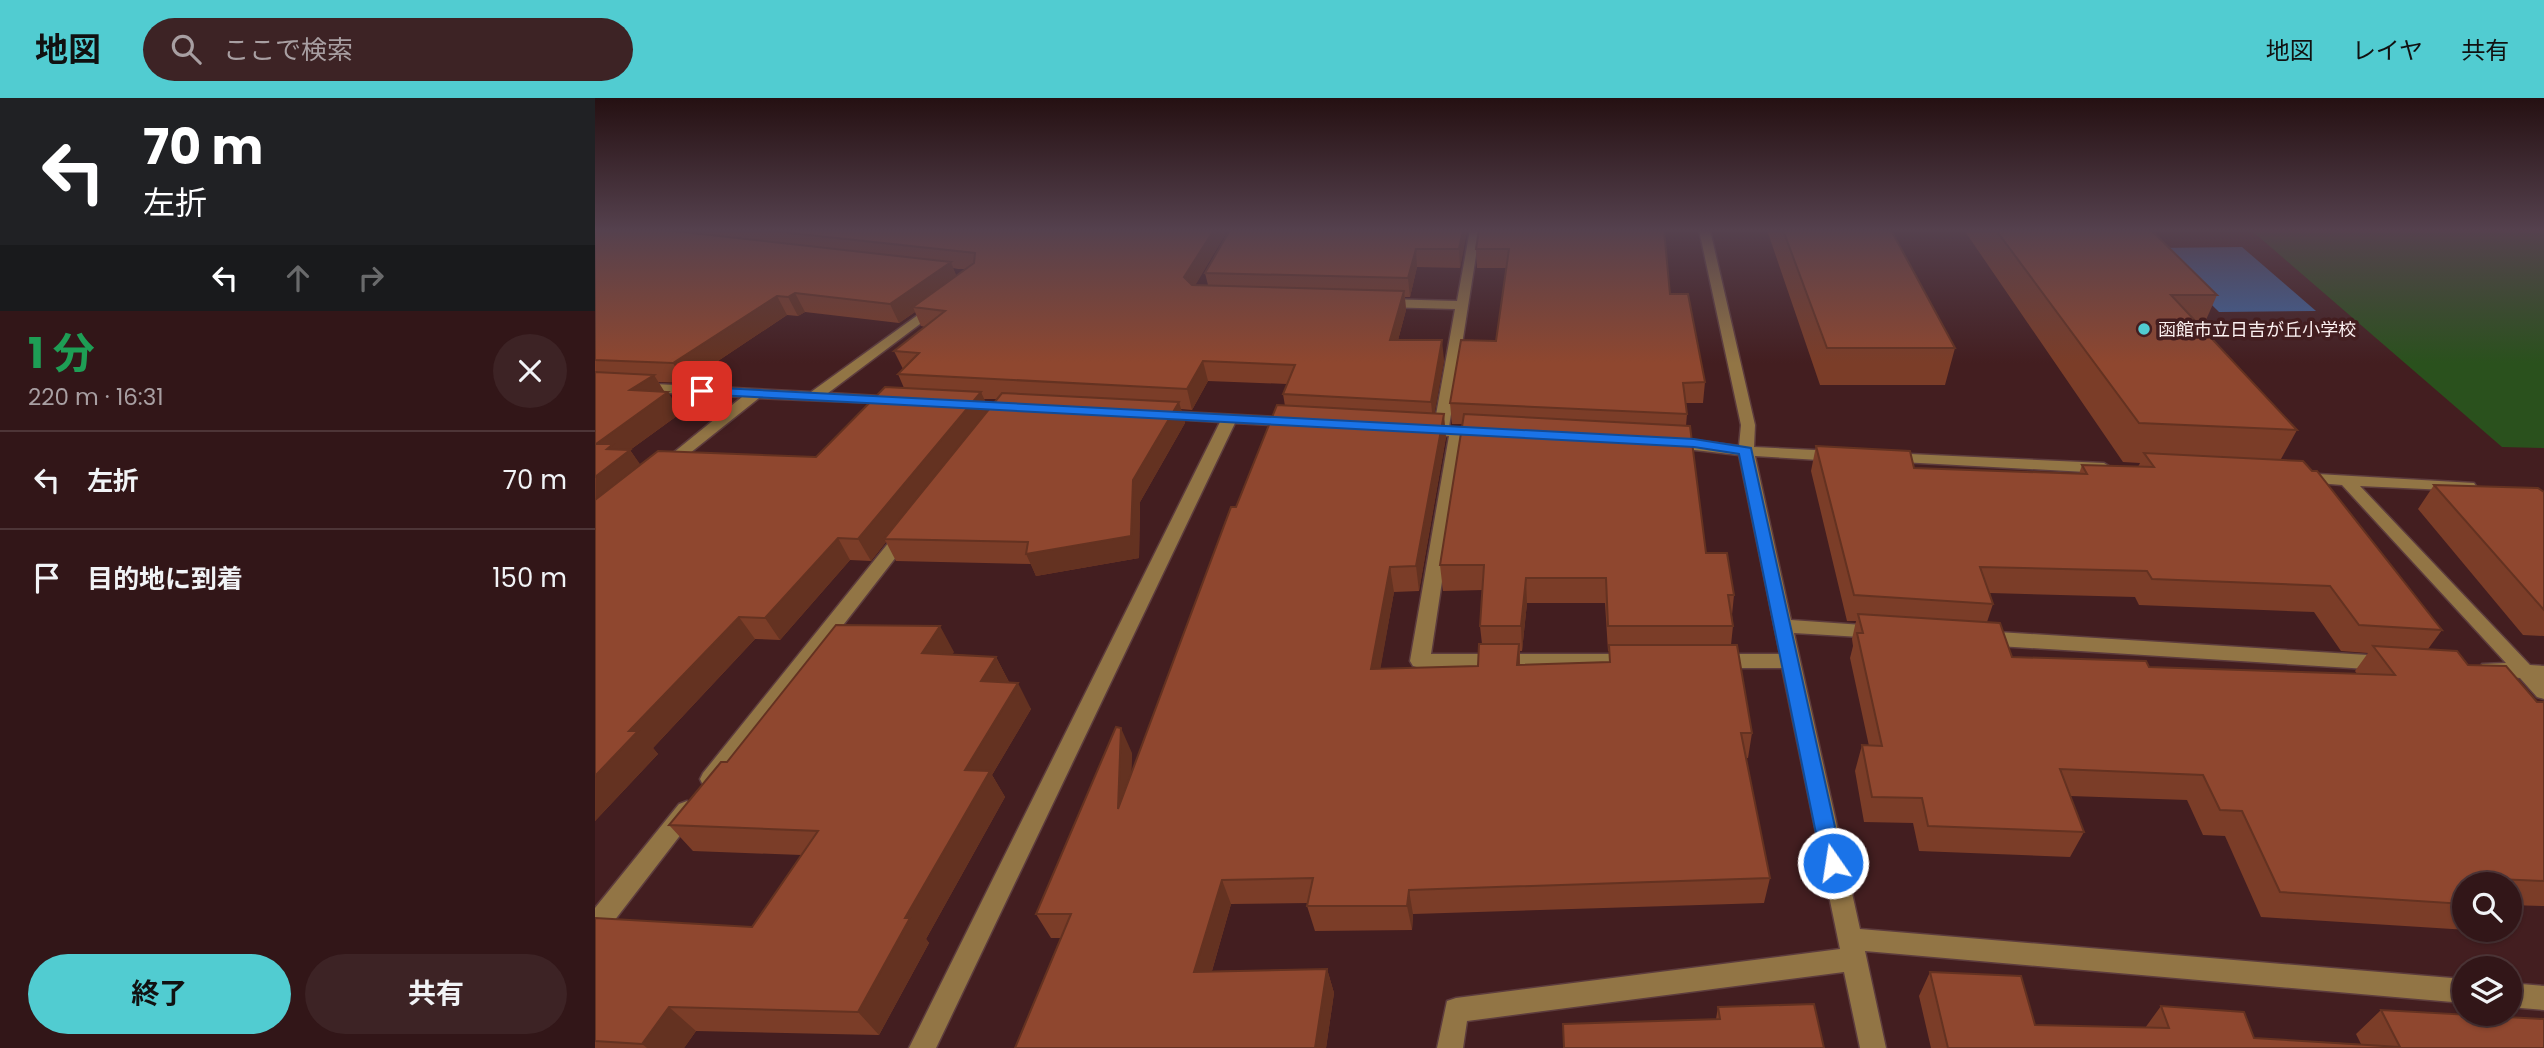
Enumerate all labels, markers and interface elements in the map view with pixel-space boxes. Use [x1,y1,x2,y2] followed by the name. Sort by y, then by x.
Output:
[143,18,633,81] search box
[35,26,101,73] text: 地図
[167,30,205,68] icon: search
[223,32,353,68] text: ここで検索
[2266,34,2314,67] text: 地図
[2352,34,2423,67] text: レイヤ
[2461,34,2509,67] text: 共有
[143,113,263,181] text: 70 m
[28,126,119,217] icon: left
[143,180,207,225] text: 左折
[206,259,244,297] icon: left
[279,259,317,297] icon: ahead
[352,259,390,297] icon: right
[2158,317,2356,342] place label: 函館市立日吉が丘小学校
[2136,321,2152,337] marker: 函館市立日吉が丘小学校
[28,324,95,383] text: 1 分
[493,334,567,408] button: close
[672,361,732,421] pin
[683,372,721,410] icon: arrive
[28,381,164,413] text: 220 m · 16:31
[28,461,66,499] icon: left
[503,462,567,498] text: 70 m
[87,463,139,499] text: 左折
[28,559,66,597] icon: arrive
[492,560,567,596] text: 150 m
[87,561,243,597] text: 目的地に到着
[1796,826,1870,900] position arrow
[2452,872,2522,1026] map controls
[2452,872,2522,942] button: search
[28,954,291,1034] button: 終了
[305,954,567,1034] button: 共有
[2452,956,2522,1026] button: layers

